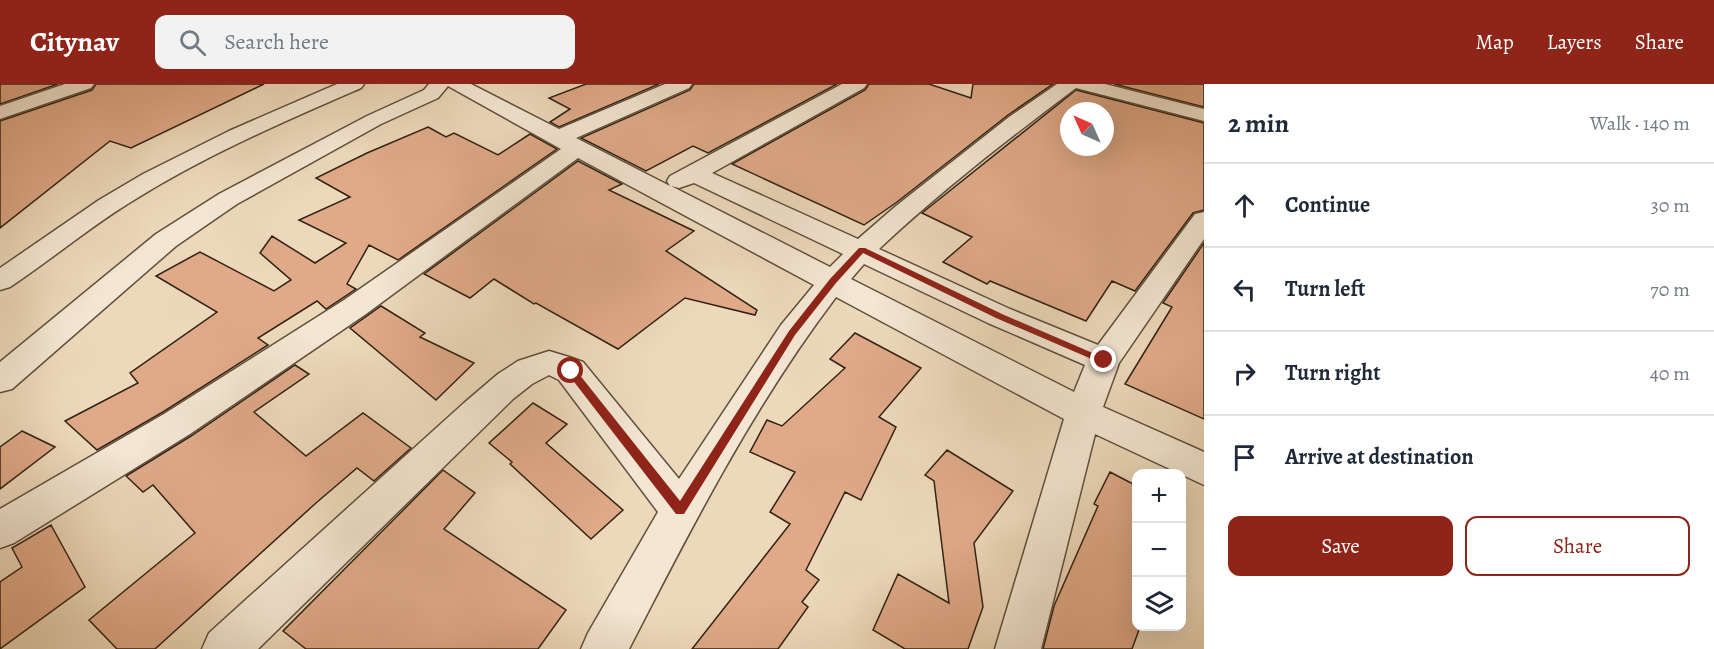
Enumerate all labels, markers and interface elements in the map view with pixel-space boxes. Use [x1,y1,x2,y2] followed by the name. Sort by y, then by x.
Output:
[155,15,575,69] search box
[30,23,119,61] text: Citynav
[176,26,209,59] icon: search
[224,27,329,57] text: Search here
[1475,28,1514,56] text: Map
[1547,28,1602,56] text: Layers
[1635,28,1684,56] text: Share
[1060,102,1114,156] north arrow
[1228,106,1289,141] text: 2 min
[1590,110,1690,137] text: Walk · 140 m
[1228,189,1261,222] icon: ahead
[1285,190,1370,220] text: Continue
[1650,192,1690,219] text: 30 m
[1228,273,1261,306] icon: left
[1285,274,1365,304] text: Turn left
[1650,276,1690,303] text: 70 m
[1090,346,1116,372] route end
[557,357,583,383] route start
[1228,357,1261,390] icon: right
[1285,358,1381,388] text: Turn right
[1650,360,1690,387] text: 40 m
[1228,441,1261,474] icon: arrive
[1285,442,1474,472] text: Arrive at destination
[1132,469,1186,631] map controls
[1132,469,1186,523] button: +
[1228,516,1453,576] button: Save
[1465,516,1690,576] button: Share
[1132,523,1186,577] button: −
[1132,577,1186,631] button: layers

